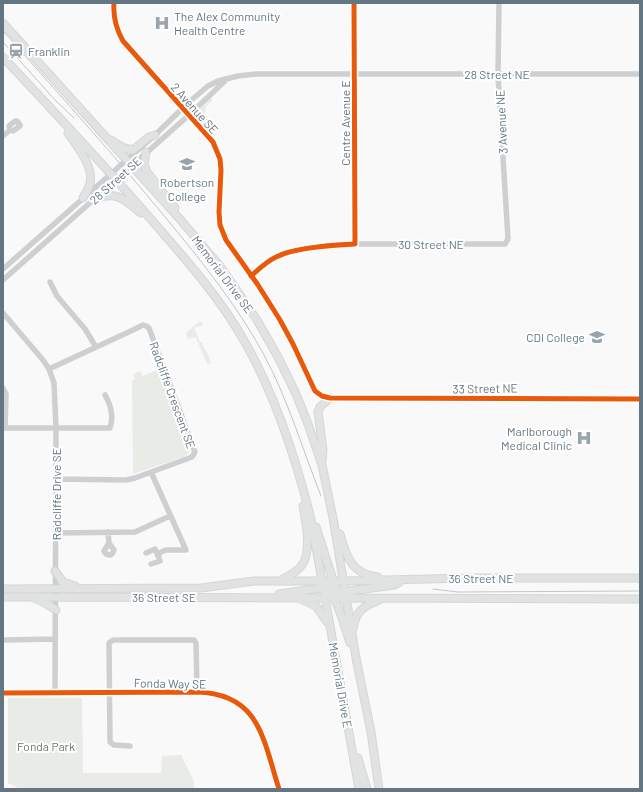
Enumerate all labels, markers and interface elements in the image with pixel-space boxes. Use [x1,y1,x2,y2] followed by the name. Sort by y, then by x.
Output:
[174,9,280,37] place label: The Alex Community Health Centre
[153,14,171,32] hospital icon: The Alex Community Health Centre
[7,42,25,60] station icon: Franklin
[28,44,70,58] place label: Franklin
[464,67,530,81] street label: 28 Street NE
[169,80,221,136] street label: 2 Avenue SE
[338,80,352,166] street label: Centre Avenue E
[492,90,510,154] street label: 3 Avenue NE
[86,153,144,207] street label: 28 Street SE
[178,155,196,173] school or university icon: Robertson College
[160,175,214,203] place label: Robertson College
[189,232,257,316] street label: Memorial Drive SE
[398,237,464,251] street label: 30 Street NE
[588,328,606,346] school or university icon: CDI College
[526,330,585,344] place label: CDI College
[147,340,199,450] street label: Radcliffe Crescent SE
[452,380,518,396] street label: 33 Street NE
[501,424,572,452] place label: Marlborough Medical Clinic
[575,429,593,447] hospital icon: Marlborough Medical Clinic
[49,448,63,540] street label: Radcliffe Drive SE
[448,571,514,585] street label: 36 Street NE
[132,590,196,604] street label: 36 Street SE
[327,641,355,729] street label: Memorial Drive E
[134,675,206,691] street label: Fonda Way SE
[17,739,75,753] park label: Fonda Park

